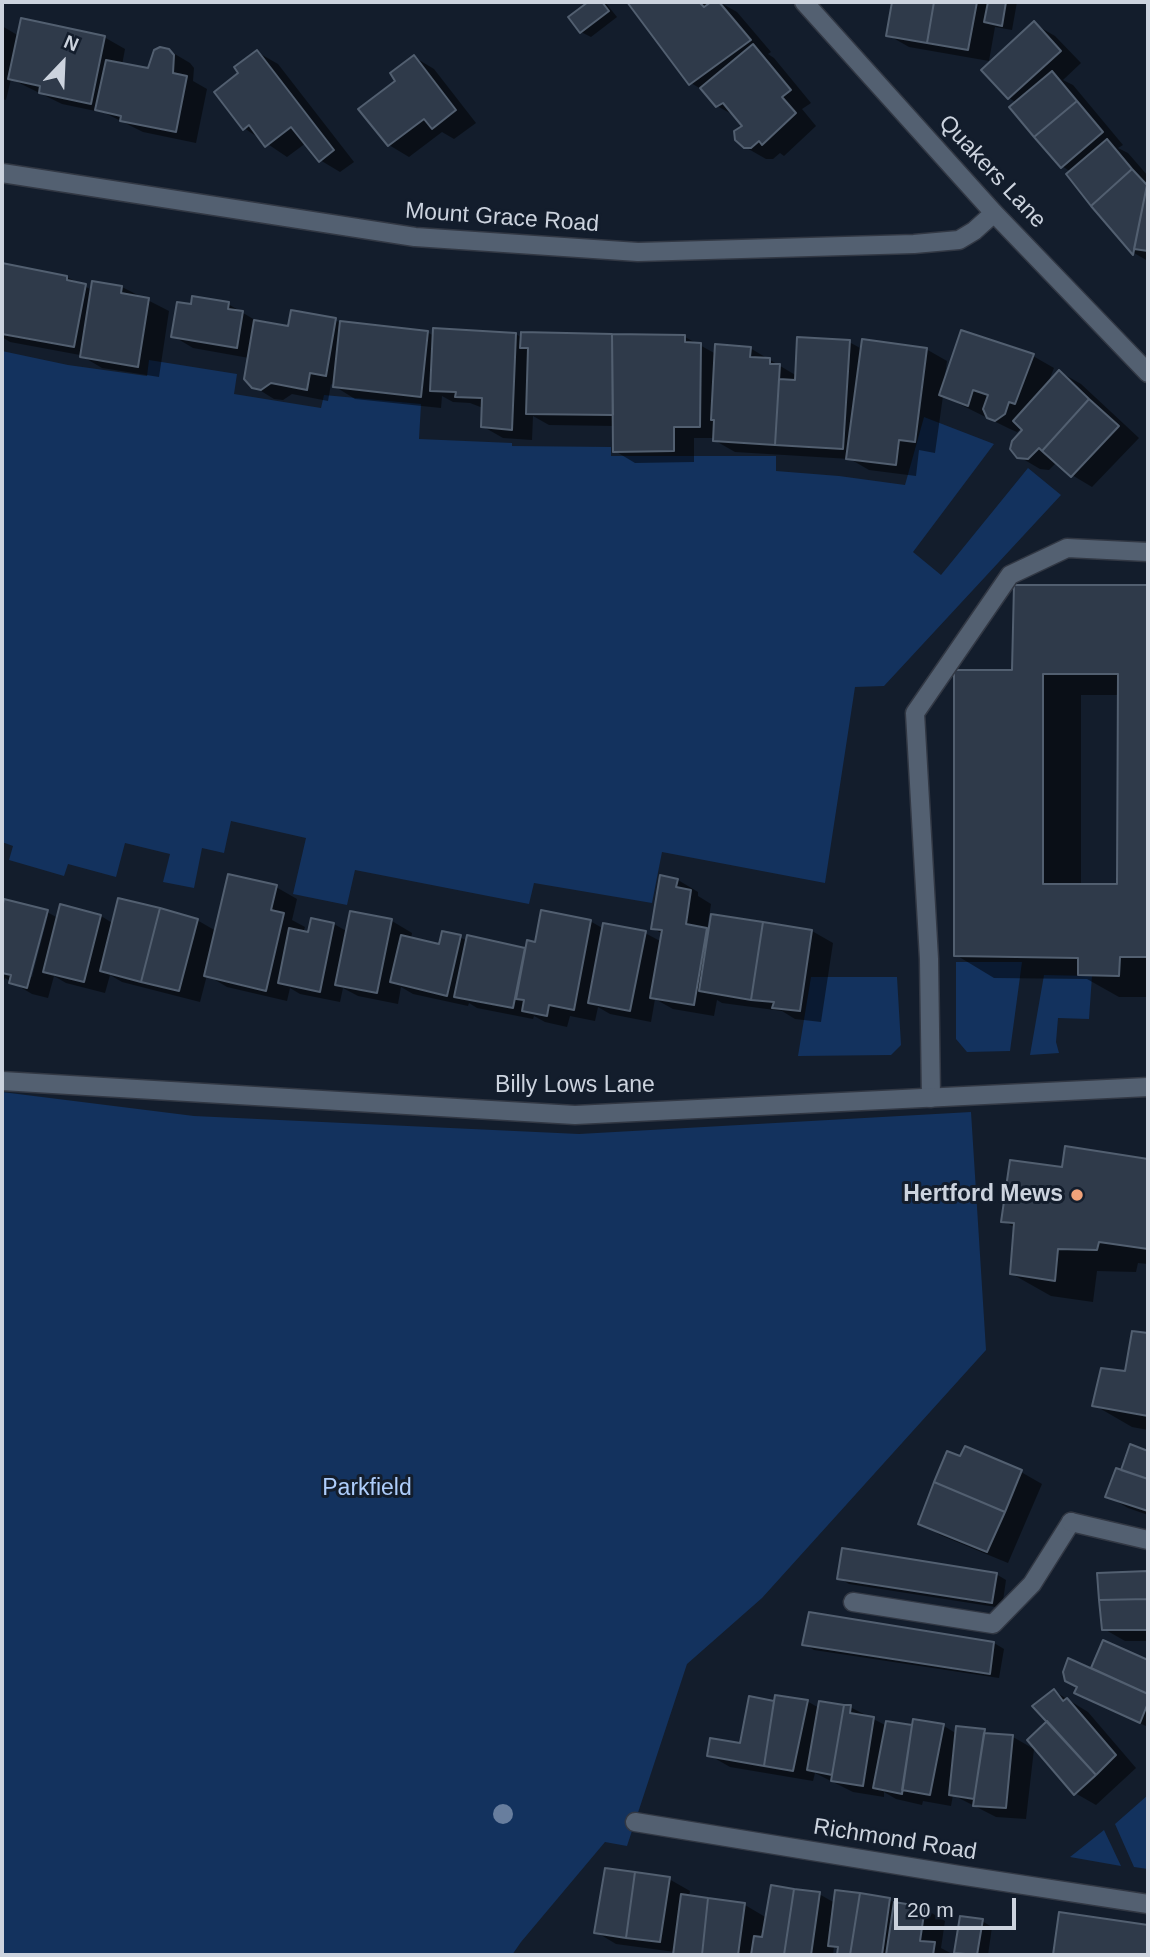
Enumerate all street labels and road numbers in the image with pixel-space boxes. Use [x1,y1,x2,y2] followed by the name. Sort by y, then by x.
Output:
[933,110,1051,234] street label: Quakers Lane
[404,197,600,239] street label: Mount Grace Road
[495,1072,655,1100] street label: Billy Lows Lane
[811,1813,979,1867] street label: Richmond Road

